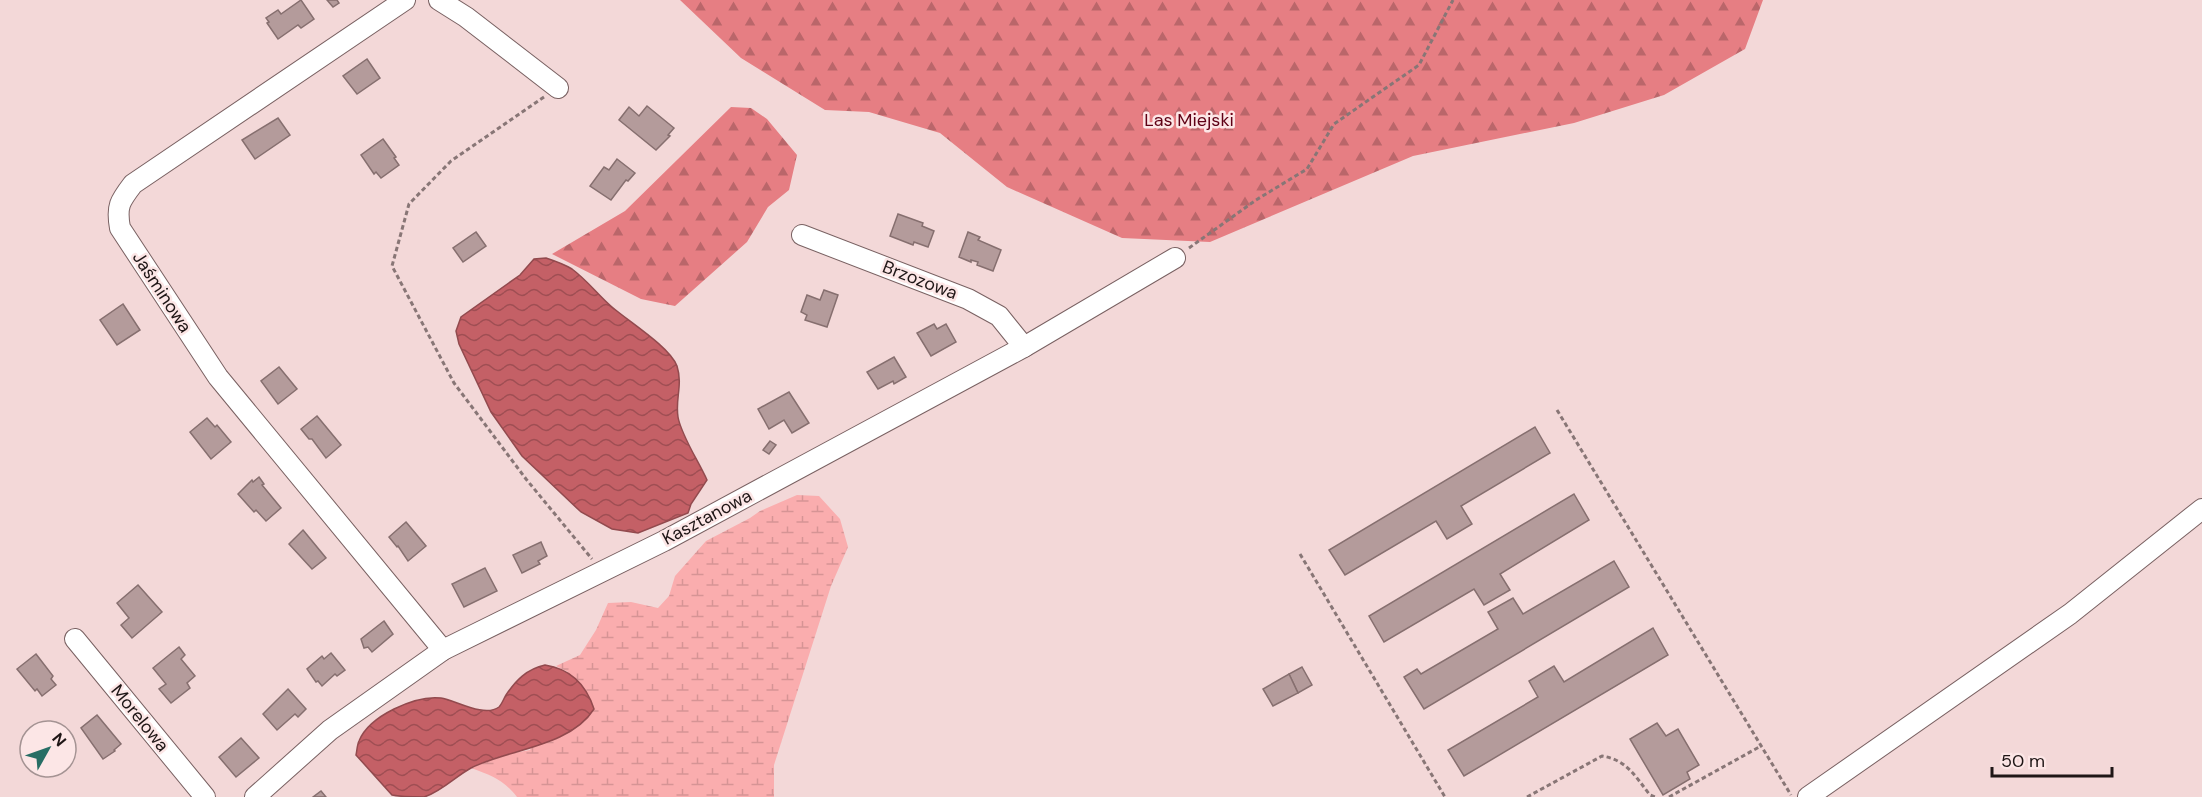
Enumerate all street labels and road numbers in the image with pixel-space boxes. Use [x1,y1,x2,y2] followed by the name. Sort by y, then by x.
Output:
[127,247,197,337] street label: Jaśminowa
[879,255,961,305] street label: Brzozowa
[658,483,756,551] street label: Kasztanowa
[106,679,174,757] street label: Morelowa

